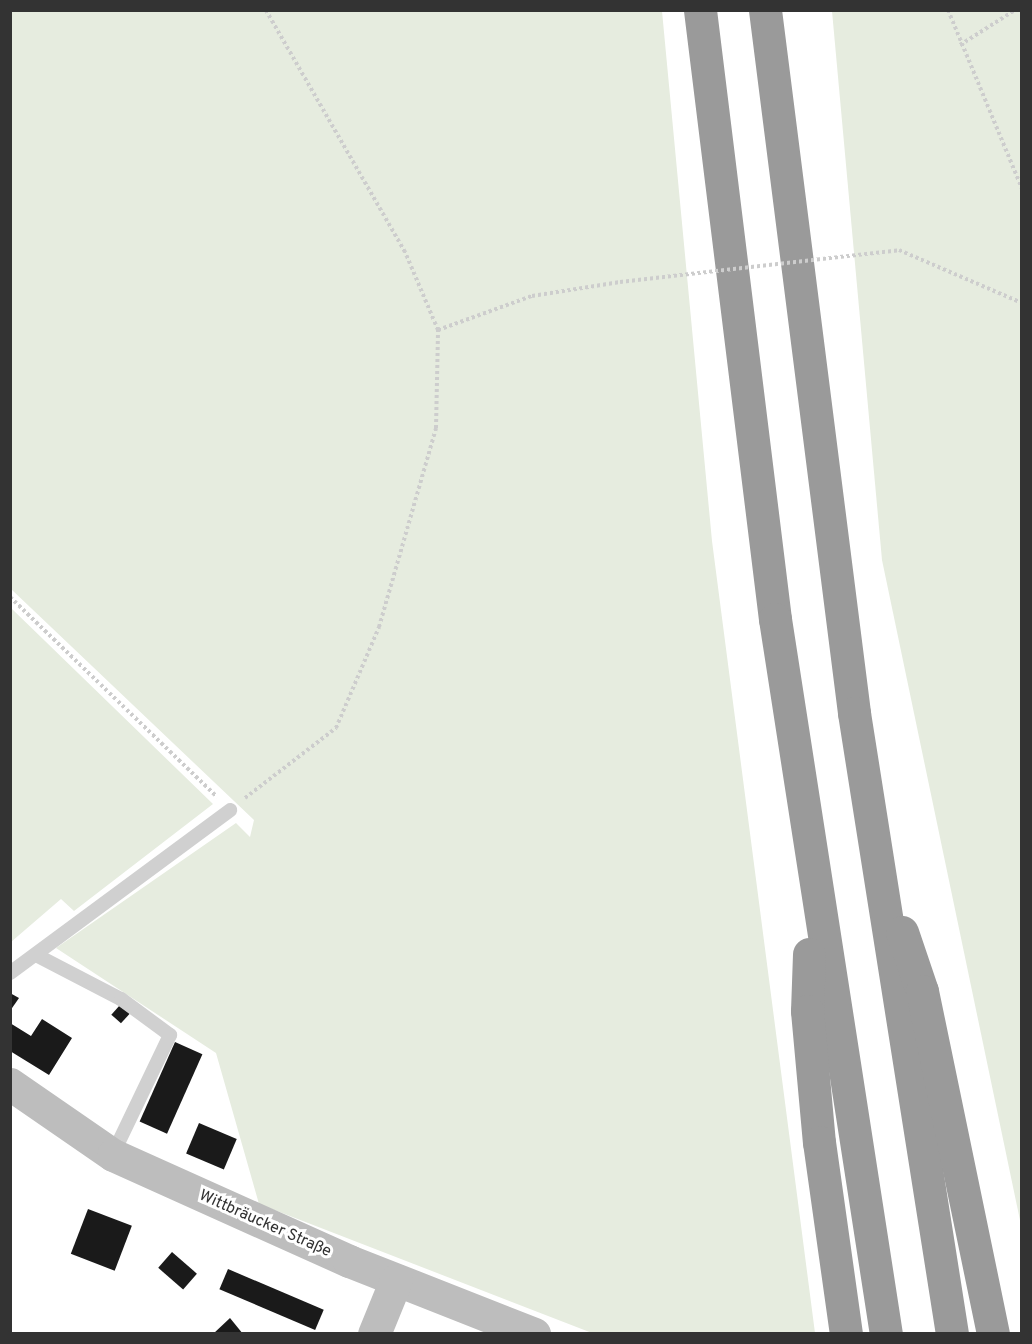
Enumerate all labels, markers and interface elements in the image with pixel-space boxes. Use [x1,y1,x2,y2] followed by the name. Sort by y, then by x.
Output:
[196,1186,334,1262] street label: Wittbräucker Straße

